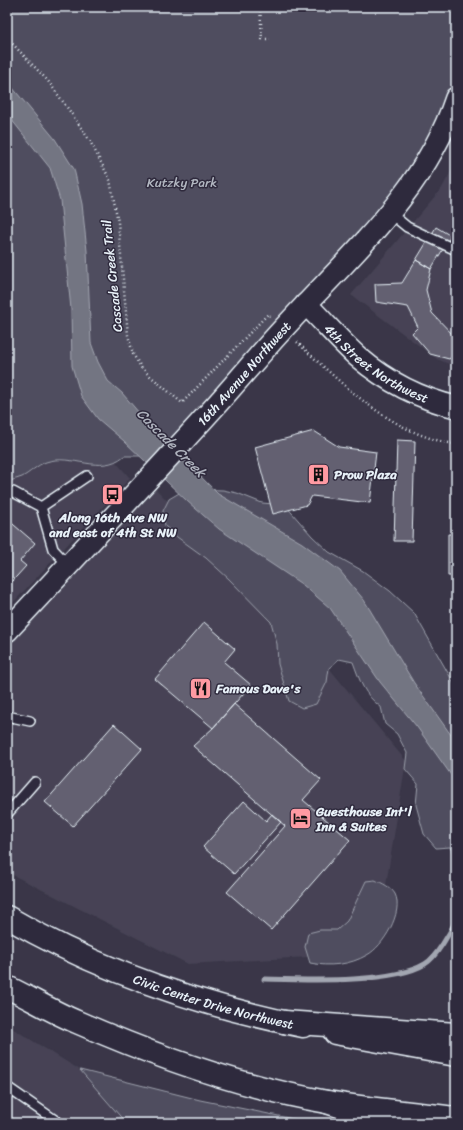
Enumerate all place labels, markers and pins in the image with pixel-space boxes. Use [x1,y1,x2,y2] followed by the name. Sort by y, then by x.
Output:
[305,461,331,487] building icon: Prow Plaza
[334,463,397,486] place label: Prow Plaza
[100,482,126,508] bus stop icon: Along 16th Ave NW and east of 4th St NW
[48,506,177,544] place label: Along 16th Ave NW and east of 4th St NW
[187,675,213,701] restaurant icon: Famous Dave's
[215,677,301,700] place label: Famous Dave's
[315,800,413,838] place label: Guesthouse Int'l Inn & Suites
[287,805,313,831] hotel icon: Guesthouse Int'l Inn & Suites

